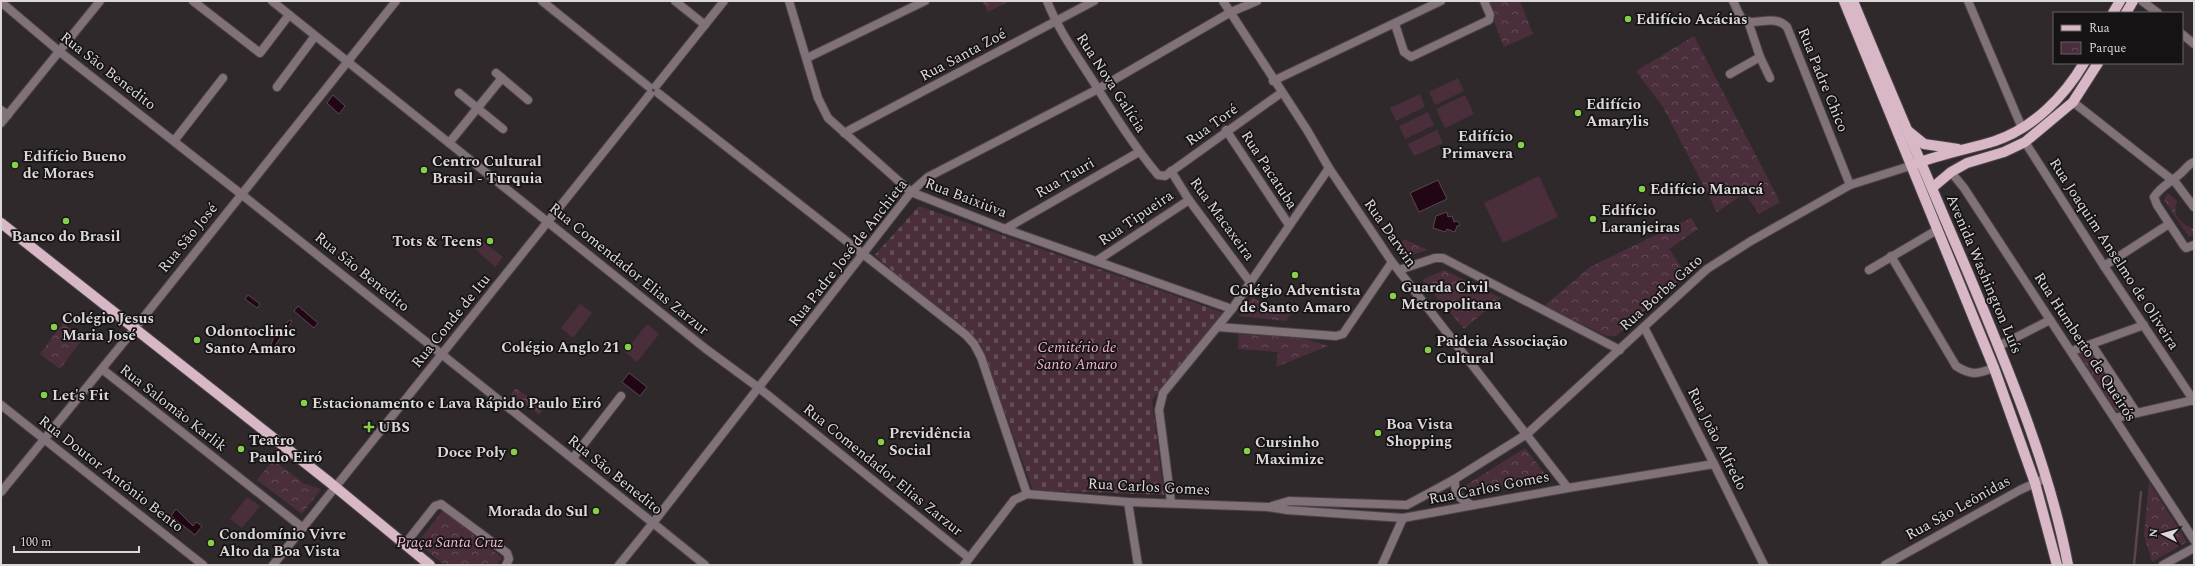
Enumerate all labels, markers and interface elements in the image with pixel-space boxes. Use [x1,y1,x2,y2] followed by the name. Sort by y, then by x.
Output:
[1636,8,1748,31] place label: Edifício Acácias
[2053,12,2183,64] legend
[1623,14,1633,24] marker: Edifício Acácias
[2089,19,2110,38] text: Rua
[916,23,1010,87] street label: Rua Santa Zoé
[1792,24,1854,136] street label: Rua Padre Chico
[55,26,161,116] street label: Rua São Benedito
[1070,29,1152,138] street label: Rua Nova Galícia
[2089,39,2126,58] text: Parque
[1586,93,1649,133] place label: Edifício Amarylis
[1181,98,1243,152] street label: Rua Toré
[1573,108,1583,118] marker: Edifício Amarylis
[1441,125,1513,165] place label: Edifício Primavera
[1235,126,1304,215] street label: Rua Pacatuba
[1516,140,1526,150] marker: Edifício Primavera
[23,145,126,185] place label: Edifício Bueno de Moraes
[432,150,542,190] place label: Centro Cultural Brasil - Turquia
[1031,152,1099,204] street label: Rua Tauri
[2043,154,2185,355] street label: Rua Joaquim Anselmo de Oliveira
[10,160,20,170] marker: Edifício Bueno de Moraes
[419,165,429,175] marker: Centro Cultural Brasil - Turquia
[922,172,1011,224] street label: Rua Baixiúva
[1184,172,1261,266] street label: Rua Macaxeira
[783,174,914,332] street label: Rua Padre José de Anchieta
[1650,178,1764,201] place label: Edifício Manacá
[1094,184,1179,252] street label: Rua Tipueira
[1637,184,1647,194] marker: Edifício Manacá
[1940,191,2028,357] street label: Avenida Washington Luís
[1358,194,1422,272] street label: Rua Darwin
[544,197,714,341] street label: Rua Comendador Elias Zarzur
[153,198,223,278] street label: Rua São José
[1601,199,1680,239] place label: Edifício Laranjeiras
[1588,214,1598,224] marker: Edifício Laranjeiras
[61,216,71,226] marker: Banco do Brasil
[12,225,121,248] place label: Banco do Brasil
[309,226,415,318] street label: Rua São Benedito
[392,230,482,253] place label: Tots & Teens
[485,236,495,246] marker: Tots & Teens
[1614,249,1708,337] street label: Rua Borba Gato
[2028,268,2142,426] street label: Rua Humberto de Queirós
[406,269,496,373] street label: Rua Conde de Itu
[1290,270,1300,280] marker: Colégio Adventista de Santo Amaro
[1401,276,1502,316] place label: Guarda Civil Metropolitana
[1230,279,1361,319] place label: Colégio Adventista de Santo Amaro
[1388,291,1398,301] marker: Guarda Civil Metropolitana
[62,307,154,347] place label: Colégio Jesus Maria José
[205,320,296,360] place label: Odontoclinic Santo Amaro
[49,322,59,332] marker: Colégio Jesus Maria José
[1436,330,1567,370] place label: Paideia Associação Cultural
[192,335,202,345] marker: Odontoclinic Santo Amaro
[501,336,620,359] place label: Colégio Anglo 21
[1037,336,1117,376] park label: Cemitério de Santo Amaro
[623,342,633,352] marker: Colégio Anglo 21
[1423,345,1433,355] marker: Paideia Associação Cultural
[114,359,232,457] street label: Rua Salomão Karlik
[52,384,109,407] place label: Let's Fit
[1681,384,1753,494] street label: Rua João Alfredo
[39,390,49,400] marker: Let's Fit
[312,392,601,415] place label: Estacionamento e Lava Rápido Paulo Eiró
[299,398,309,408] marker: Estacionamento e Lava Rápido Paulo Eiró
[798,398,968,542] street label: Rua Comendador Elias Zarzur
[34,410,188,538] street label: Rua Doutor Antônio Bento
[1386,413,1453,453] place label: Boa Vista Shopping
[378,416,410,439] place label: UBS
[363,421,375,433] marker: UBS
[889,422,971,462] place label: Previdência Social
[1373,428,1383,438] marker: Boa Vista Shopping
[249,429,322,469] place label: Teatro Paulo Eiró
[562,429,668,521] street label: Rua São Benedito
[1255,431,1324,471] place label: Cursinho Maximize
[876,437,886,447] marker: Previdência Social
[437,441,507,464] place label: Doce Poly
[236,444,246,454] marker: Teatro Paulo Eiró
[1242,446,1252,456] marker: Cursinho Maximize
[509,447,519,457] marker: Doce Poly
[1427,465,1551,511] street label: Rua Carlos Gomes
[1901,470,2015,546] street label: Rua São Leônidas
[1087,472,1211,502] street label: Rua Carlos Gomes
[487,500,588,523] place label: Morada do Sul
[591,506,601,516] marker: Morada do Sul
[2143,514,2183,554] north arrow
[219,523,346,563] place label: Condomínio Vivre Alto da Boa Vista
[14,528,139,554] scale bar
[2145,528,2162,538] text: N
[397,531,503,554] park label: Praça Santa Cruz
[20,533,51,552] text: 100 m
[206,538,216,548] marker: Condomínio Vivre Alto da Boa Vista

